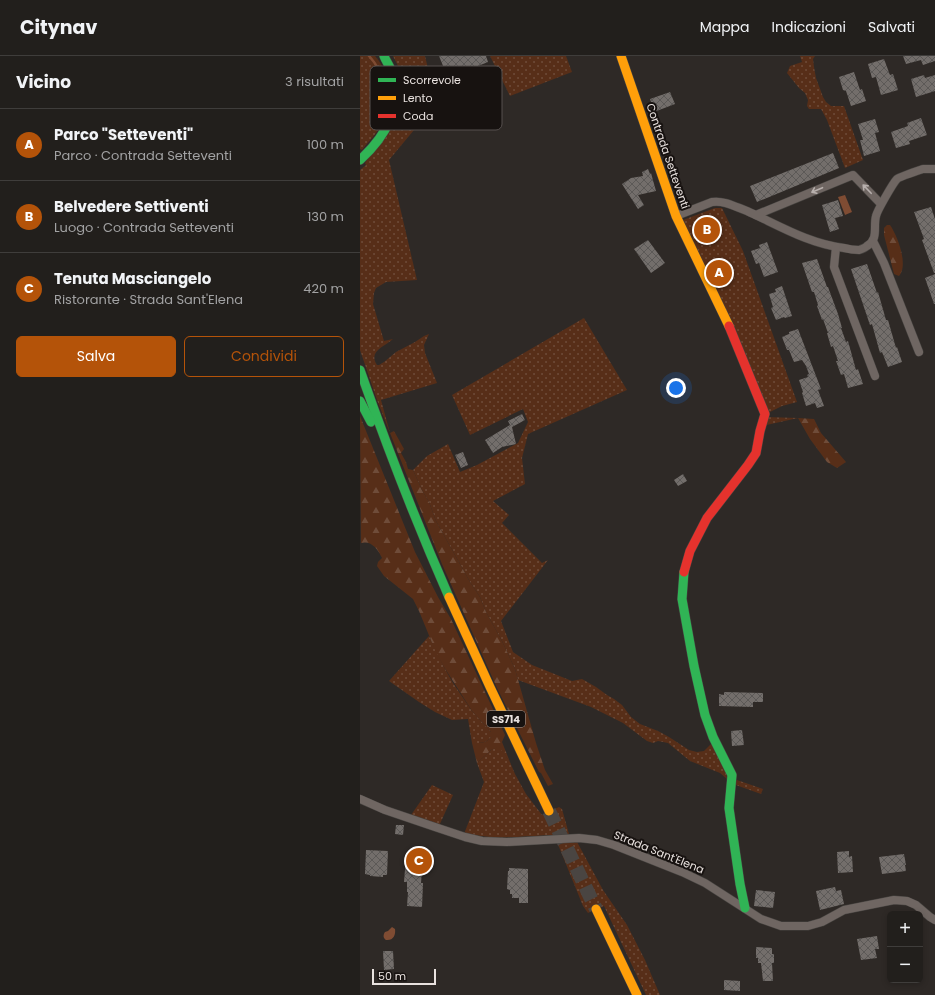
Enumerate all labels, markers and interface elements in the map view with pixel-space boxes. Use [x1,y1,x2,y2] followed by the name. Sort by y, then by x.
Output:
[20,14,97,41] text: Citynav
[700,17,750,37] text: Mappa
[772,17,846,37] text: Indicazioni
[868,17,915,37] text: Salvati
[370,66,502,130] legend
[16,70,71,94] text: Vicino
[285,72,344,91] text: 3 risultati
[403,72,461,88] text: Scorrevole
[403,90,433,106] text: Lento
[642,101,694,211] street label: Contrada Setteventi
[403,108,433,124] text: Coda
[54,124,193,145] text: Parco "Setteventi"
[24,135,34,154] text: A
[307,135,344,154] text: 100 m
[54,146,232,165] text: Parco · Contrada Setteventi
[862,184,872,194] one-way arrow
[812,187,824,194] one-way arrow
[54,196,209,217] text: Belvedere Settiventi
[25,207,33,226] text: B
[307,207,344,226] text: 130 m
[694,215,720,245] pin: B
[54,218,234,237] text: Luogo · Contrada Setteventi
[706,258,732,288] pin: A
[54,268,211,289] text: Tenuta Masciangelo
[24,279,34,298] text: C
[303,279,344,298] text: 420 m
[54,290,243,309] text: Ristorante · Strada Sant'Elena
[16,336,176,377] button: Salva
[184,336,344,377] button: Condividi
[666,378,686,398] your location
[487,711,525,727] road number: SS714
[611,827,707,877] street label: Strada Sant'Elena
[406,846,432,876] pin: C
[887,911,923,983] map controls
[887,911,923,947] button: +
[887,947,923,983] button: −
[372,967,436,986] scale bar
[378,968,406,984] text: 50 m

